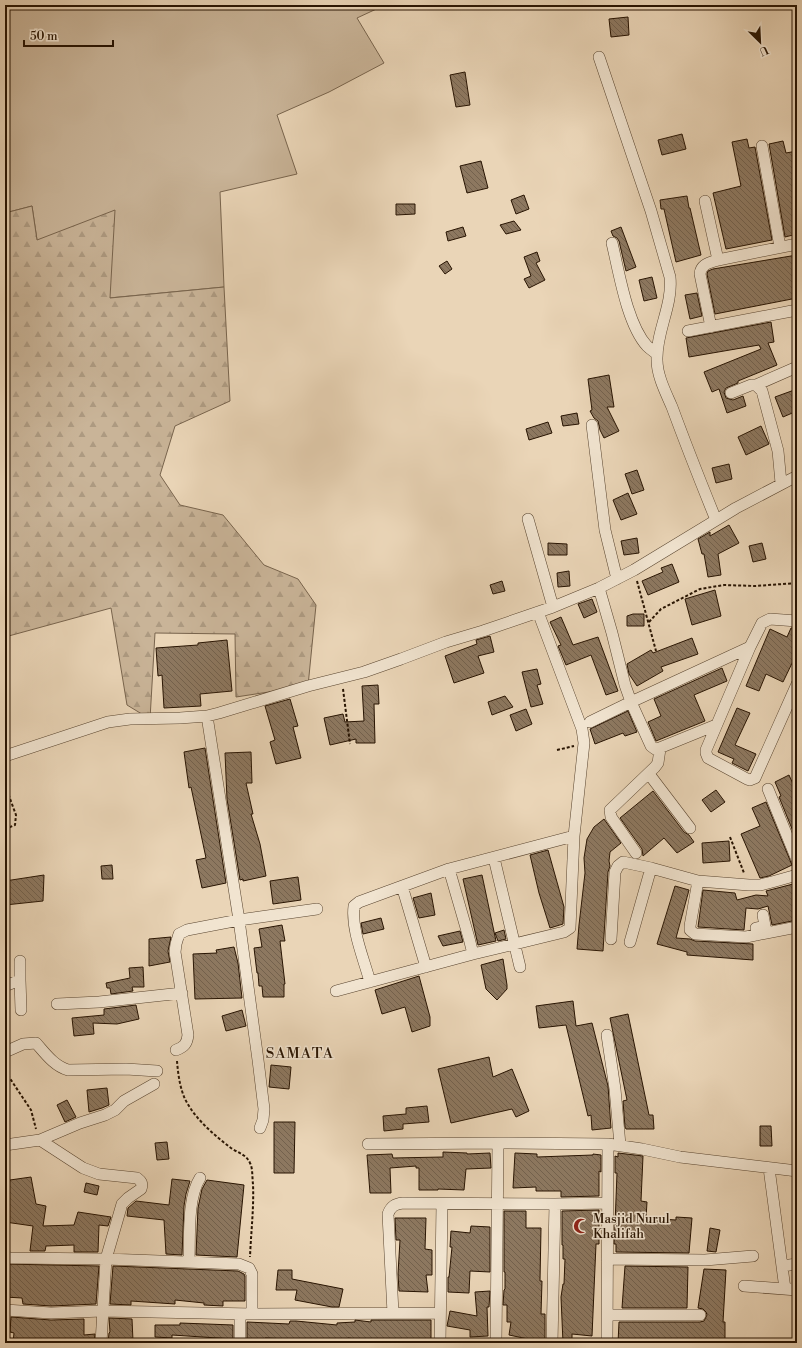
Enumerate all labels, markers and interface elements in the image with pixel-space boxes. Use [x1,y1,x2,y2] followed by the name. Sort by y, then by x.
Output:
[24,22,113,48] scale bar
[740,22,780,62] north arrow
[30,29,58,44] text: 50 m
[756,42,770,59] text: U
[266,1044,334,1063] district label: SAMATA
[593,1211,670,1242] place label: Masjid Nurul Khalifah
[572,1217,590,1235] mosque icon: Masjid Nurul Khalifah

